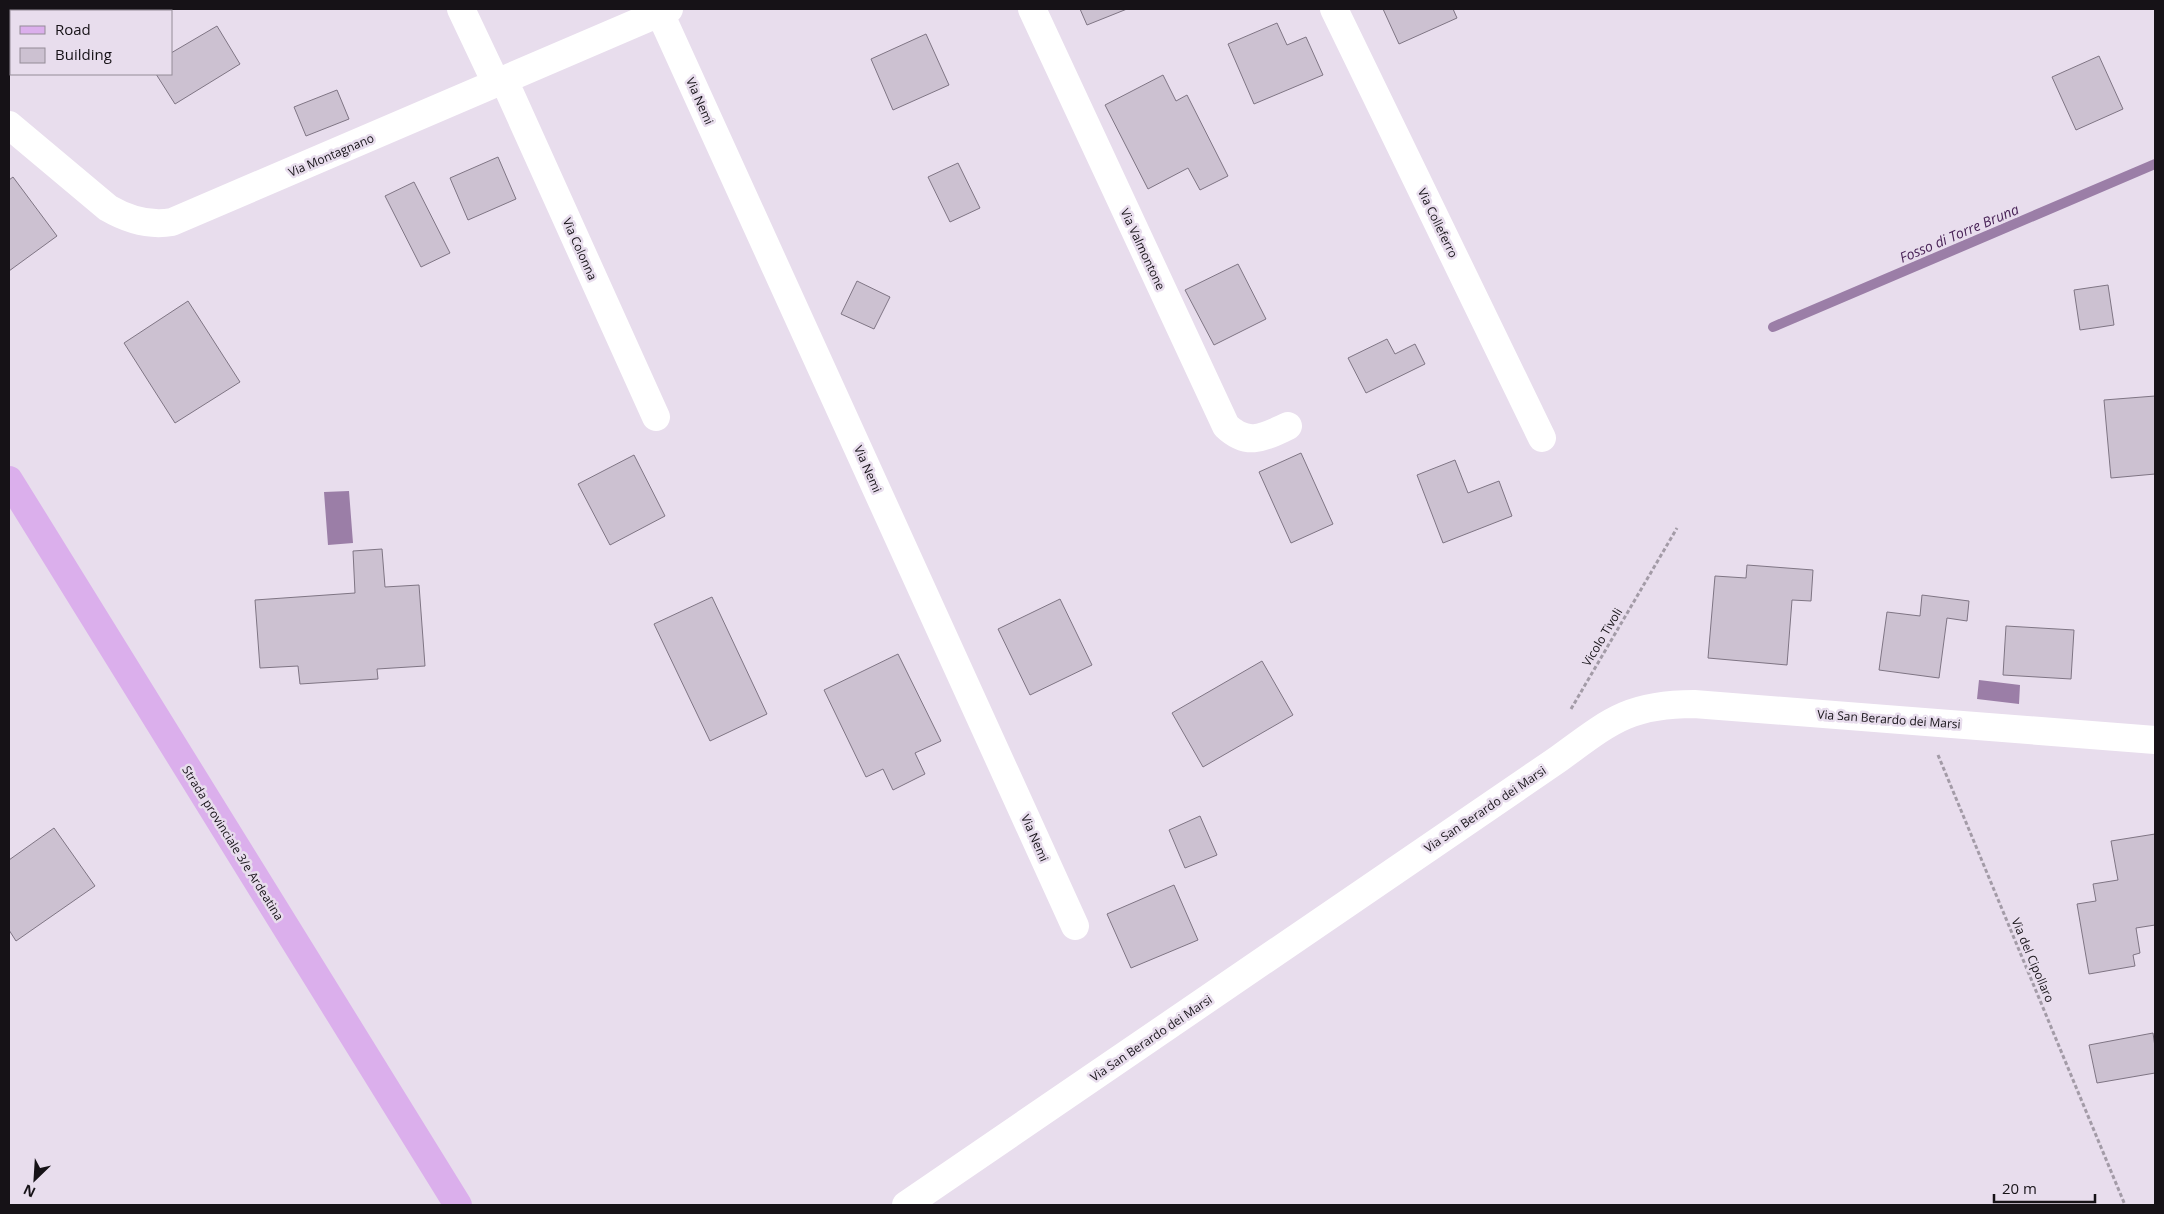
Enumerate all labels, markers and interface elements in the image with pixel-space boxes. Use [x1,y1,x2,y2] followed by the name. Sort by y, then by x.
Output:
[10,10,172,75] legend
[55,19,91,39] text: Road
[55,44,112,64] text: Building
[682,75,718,127] street label: Via Nemi
[286,129,376,181] street label: Via Montagnano
[1414,185,1462,261] street label: Via Colleferro
[1896,199,2022,267] water label: Fosso di Torre Bruna
[1117,205,1169,293] street label: Via Valmontone
[559,215,601,283] street label: Via Colonna
[850,443,886,495] street label: Via Nemi
[1578,605,1626,669] street label: Vicolo Tivoli
[1817,706,1961,732] street label: Via San Berardo dei Marsi
[178,762,288,924] street label: Strada provinciale 3/e Ardeatina
[1421,762,1549,856] street label: Via San Berardo dei Marsi
[1017,812,1053,864] street label: Via Nemi
[2008,915,2058,1005] street label: Via del Cipollaro
[1087,991,1215,1085] street label: Via San Berardo dei Marsi
[10,1154,60,1204] north arrow
[1994,1172,2095,1204] scale bar
[2002,1178,2037,1198] text: 20 m
[20,1180,38,1202] text: N

